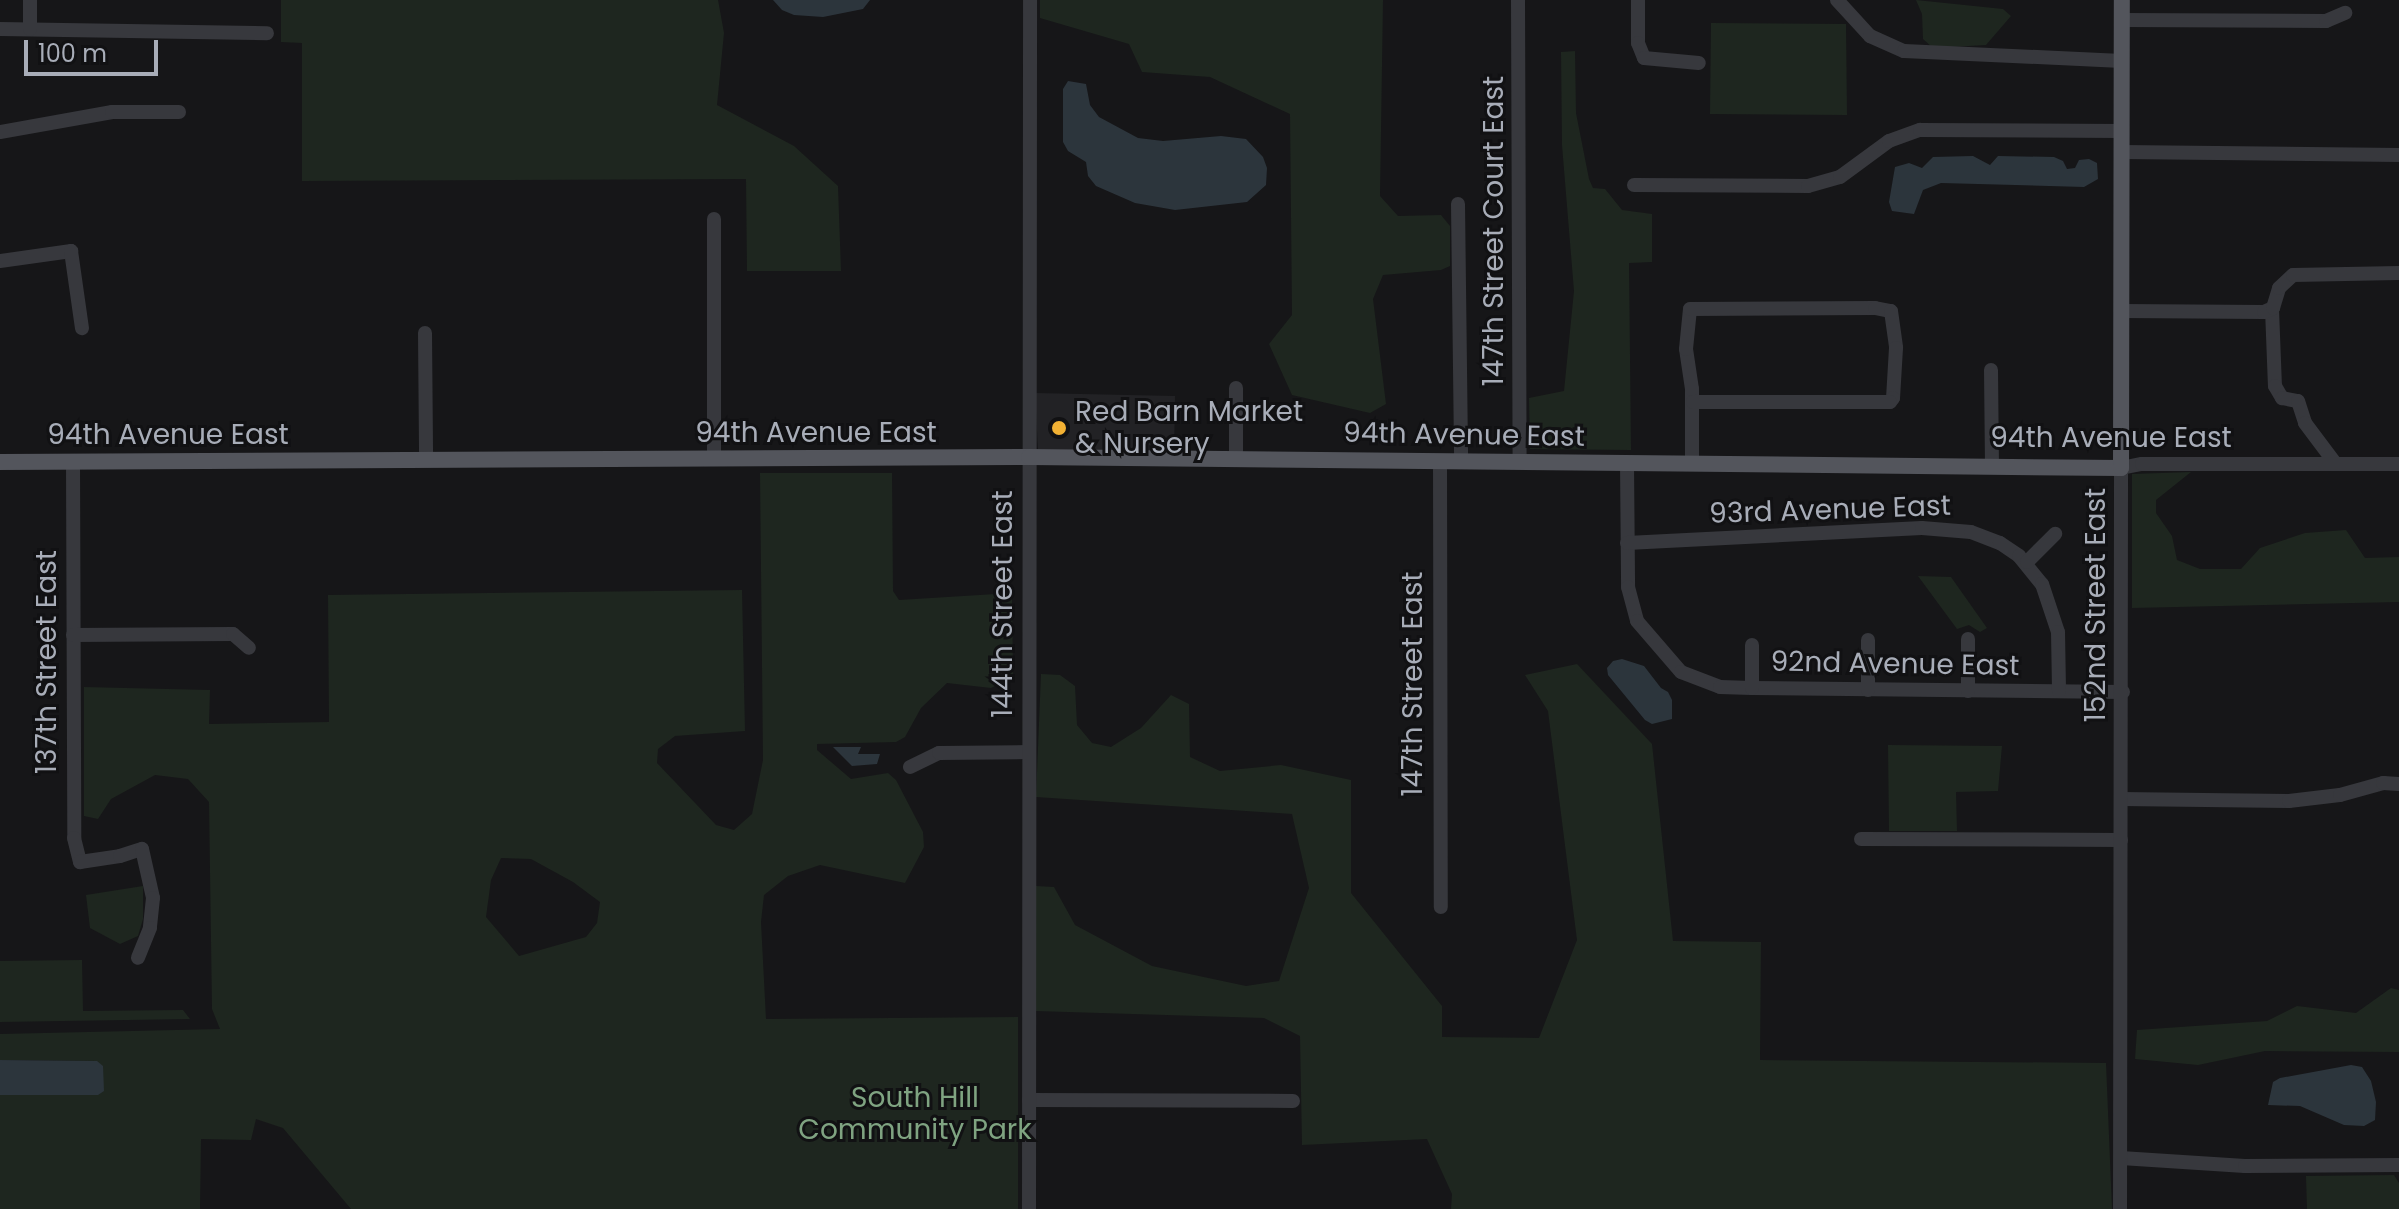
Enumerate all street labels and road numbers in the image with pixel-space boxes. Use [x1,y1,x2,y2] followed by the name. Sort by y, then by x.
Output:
[1477,76,1511,386] street label: 147th Street Court East
[695,416,937,450] street label: 94th Avenue East
[1343,416,1585,454] street label: 94th Avenue East
[47,418,289,452] street label: 94th Avenue East
[1990,421,2232,455] street label: 94th Avenue East
[2079,488,2113,722] street label: 152nd Street East
[1709,489,1951,531] street label: 93rd Avenue East
[986,490,1020,718] street label: 144th Street East
[30,550,64,774] street label: 137th Street East
[1396,571,1430,797] street label: 147th Street East
[1770,645,2020,683] street label: 92nd Avenue East

